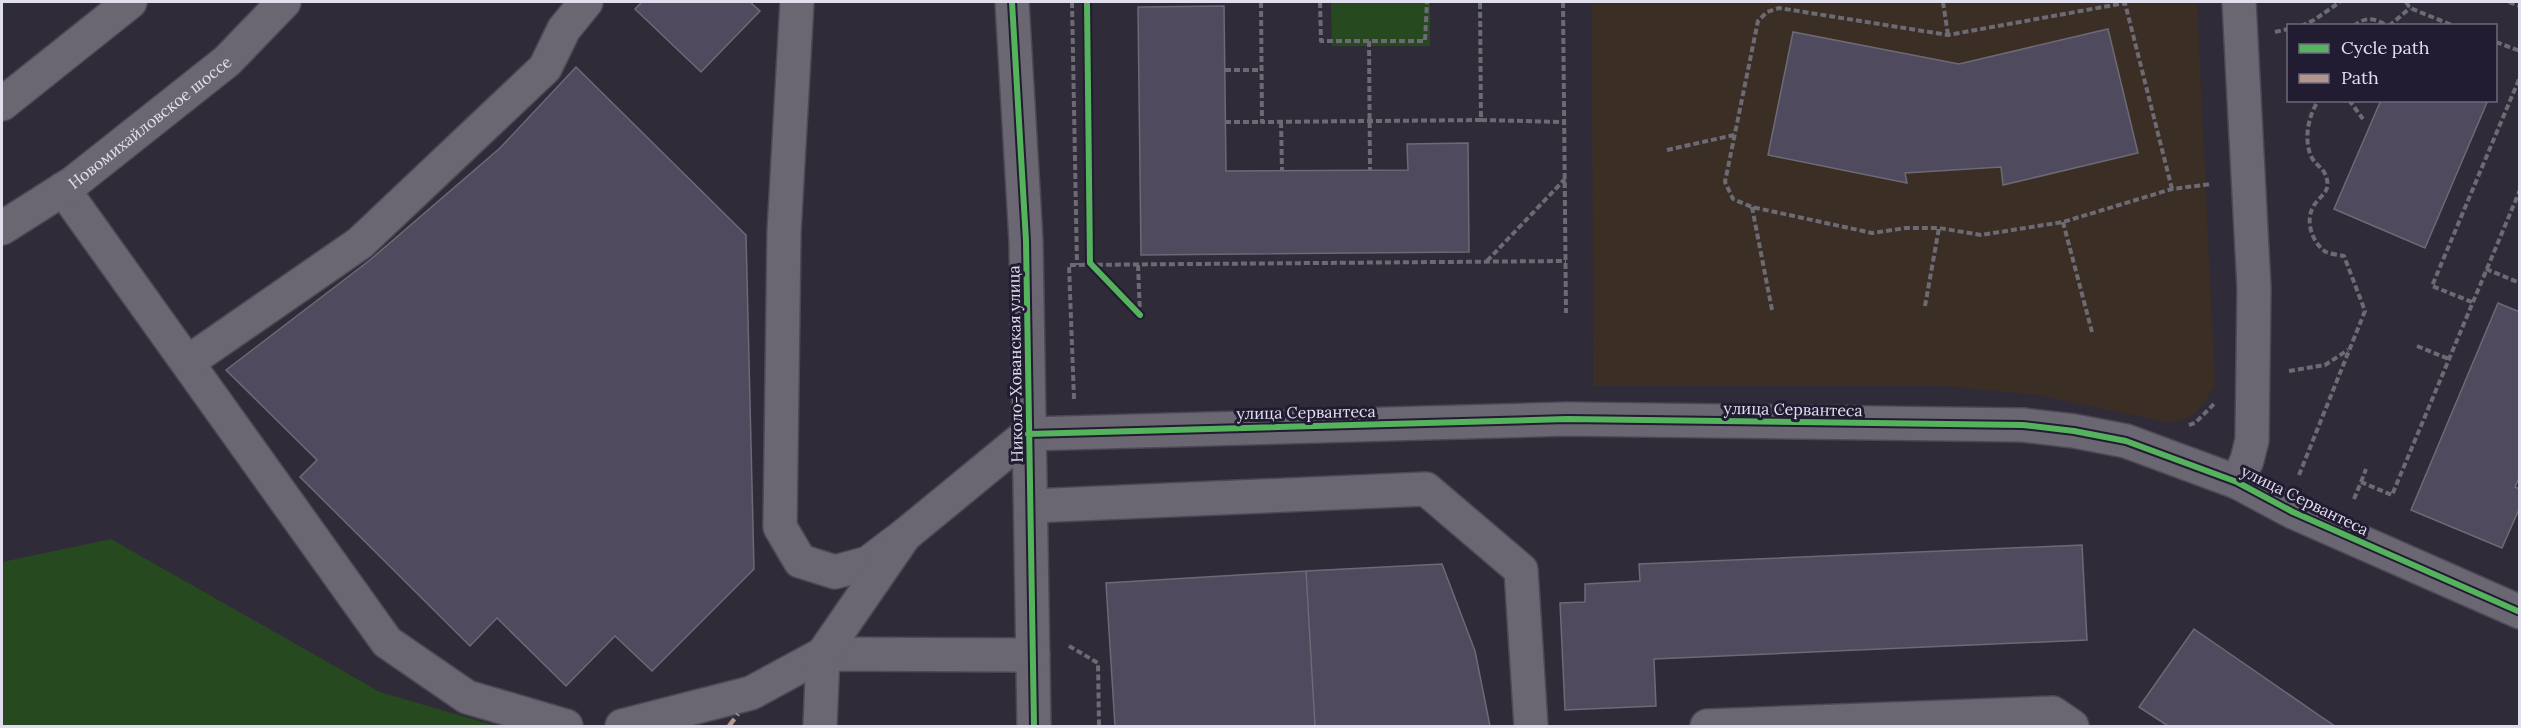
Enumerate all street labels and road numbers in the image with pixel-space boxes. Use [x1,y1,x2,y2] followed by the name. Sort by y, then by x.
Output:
[64,51,236,193] street label: Новомихайловское шоссе
[1003,265,1027,463] street label: Николо-Хованская улица
[1723,398,1863,420] street label: улица Сервантеса
[1236,401,1376,423] street label: улица Сервантеса
[2238,460,2372,540] street label: улица Сервантеса

